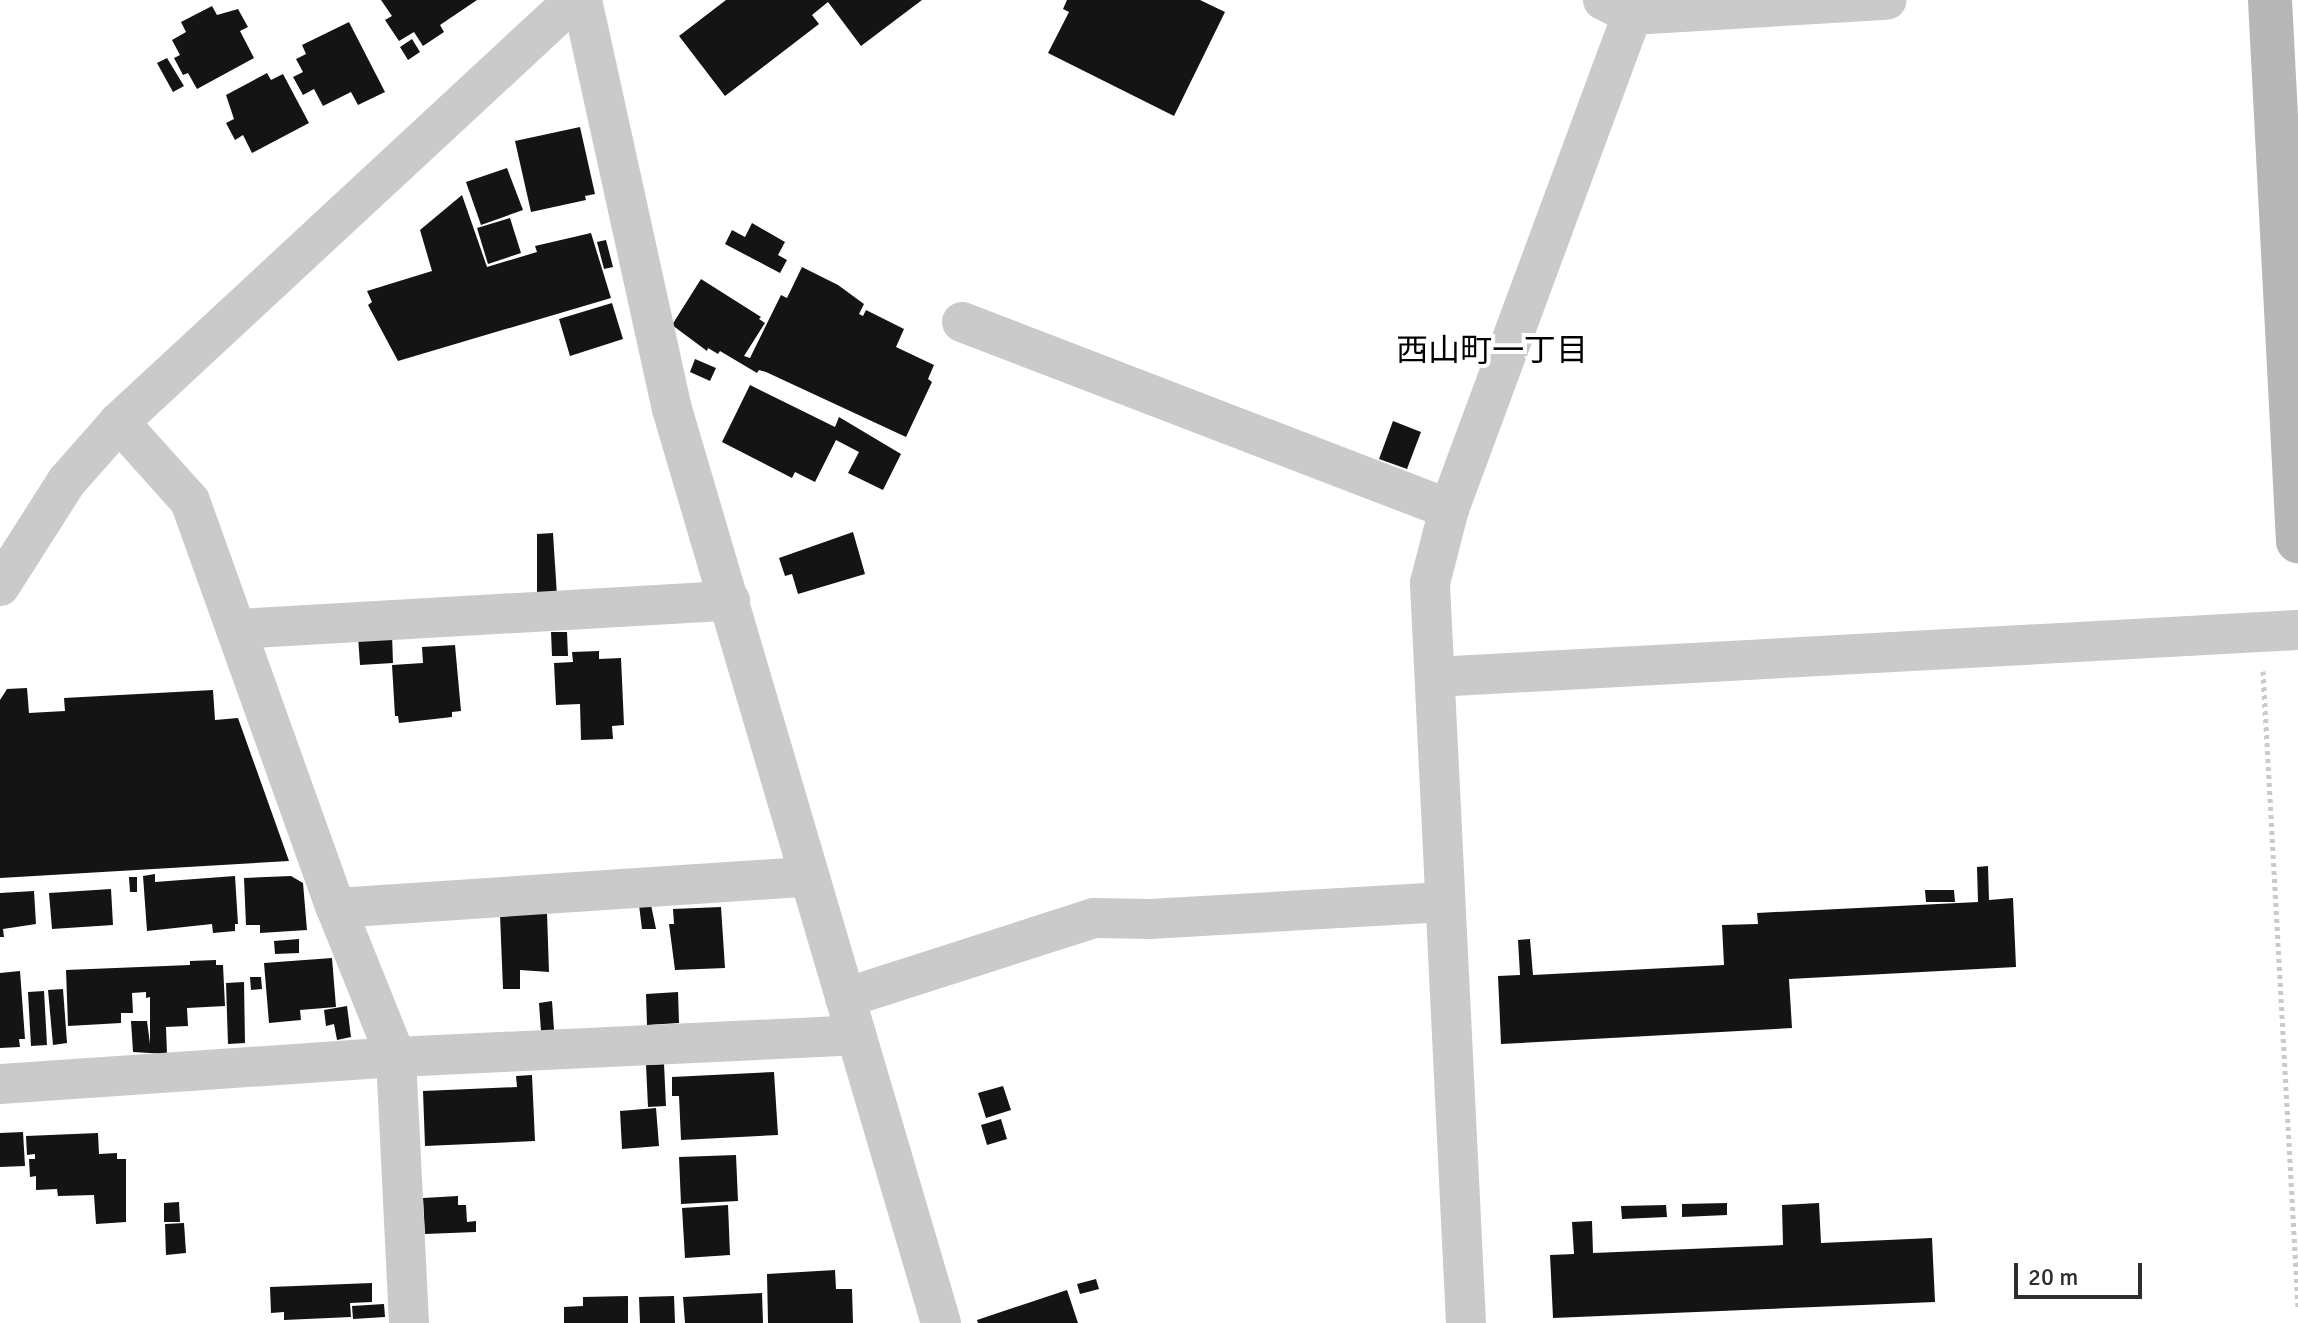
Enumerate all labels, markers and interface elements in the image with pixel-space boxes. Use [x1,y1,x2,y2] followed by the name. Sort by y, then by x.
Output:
[1396,332,1588,370] district label: 西山町一丁目
[2018,1247,2146,1297] scale bar
[2028,1262,2078,1292] text: 20 m

